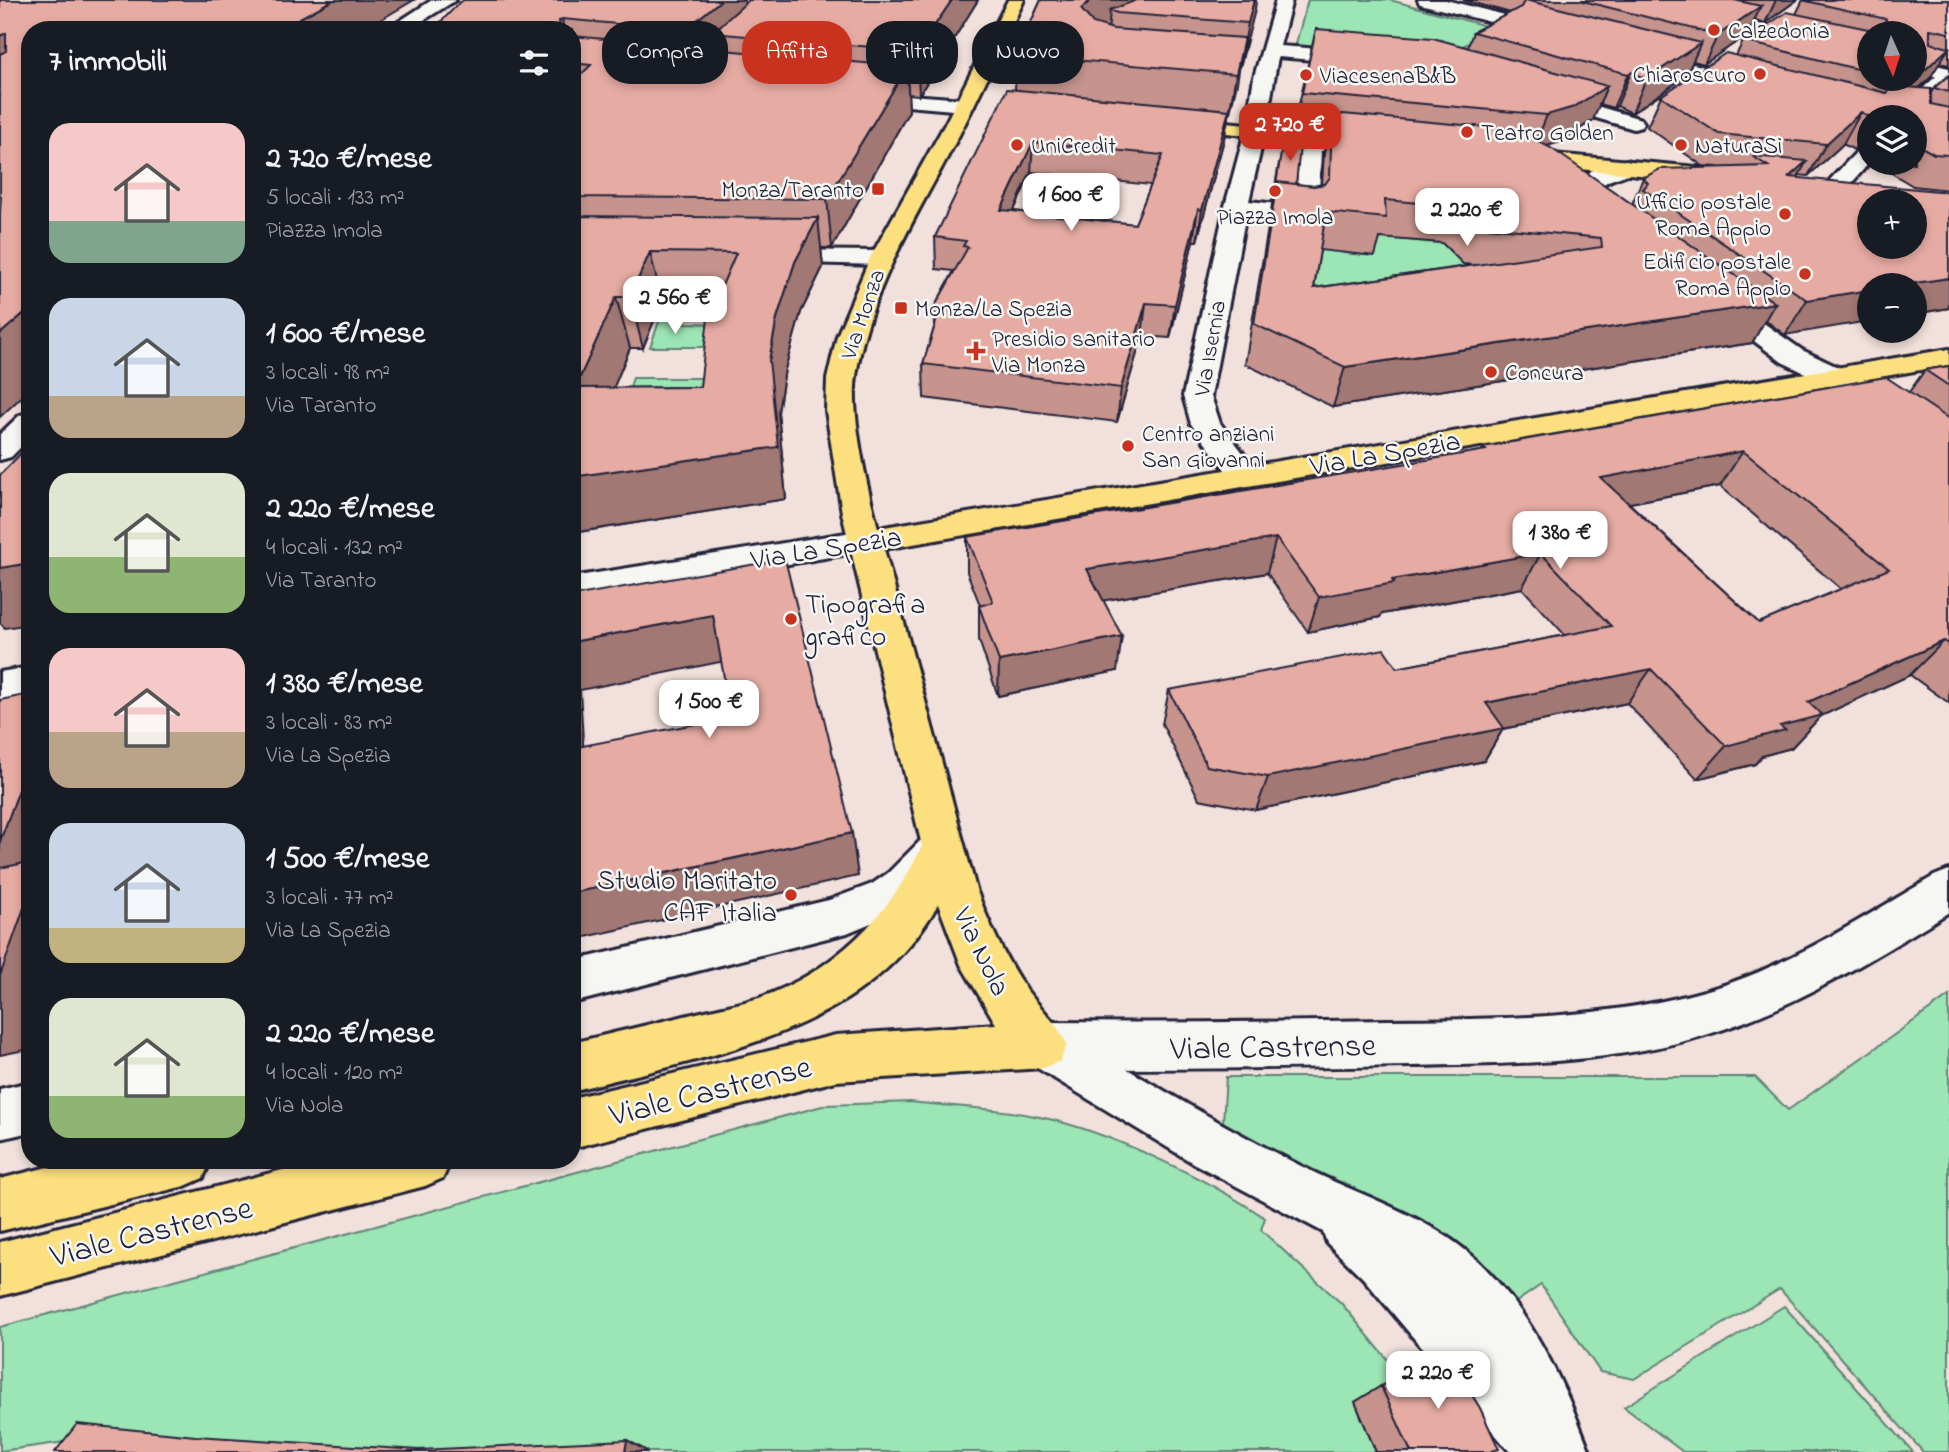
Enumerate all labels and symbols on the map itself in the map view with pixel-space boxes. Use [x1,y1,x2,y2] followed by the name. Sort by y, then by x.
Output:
[1728,16,1830,49] place label: Calzedonia
[1857,21,1927,91] north arrow
[1706,22,1722,38] marker: Calzedonia
[1633,60,1746,93] place label: Chiaroscuro
[1319,61,1456,94] place label: ViacesenaB&B
[1752,66,1768,82] marker: Chiaroscuro
[1298,67,1314,83] marker: ViacesenaB&B
[1225,104,1355,163] pin: 2 720 €
[1481,118,1614,151] place label: Teatro Golden
[1459,124,1475,140] marker: Teatro Golden
[1031,131,1116,164] place label: UniCredit
[1695,131,1782,164] place label: NaturaSì
[1009,137,1025,153] marker: UniCredit
[1673,137,1689,153] marker: NaturaSì
[1006,174,1136,233] pin: 1 600 €
[721,175,864,208] place label: Monza/Taranto
[870,181,886,197] marker: Monza/Taranto
[1267,183,1283,199] marker: Piazza Imola
[1636,187,1772,246] place label: Ufficio postale Roma Appio
[1402,188,1532,248] pin: 2 220 €
[1217,202,1333,235] place label: Piazza Imola
[1777,206,1793,222] marker: Ufficio postale Roma Appio
[1643,247,1792,306] place label: Edificio postale Roma Appio
[833,265,895,365] street label: Via Monza
[1797,266,1813,282] marker: Edificio postale Roma Appio
[610,276,740,336] pin: 2 560 €
[915,294,1072,327] place label: Monza/La Spezia
[1187,298,1236,400] street label: Via Isernia
[893,300,909,316] marker: Monza/La Spezia
[991,324,1155,383] place label: Presidio sanitario Via Monza
[966,341,986,361] marker: Presidio sanitario Via Monza
[1505,358,1584,391] place label: Concura
[1483,364,1499,380] marker: Concura
[1142,419,1274,478] place label: Centro anziani San Giovanni
[1306,422,1464,489] street label: Via La Spezia
[1120,438,1136,454] marker: Centro anziani San Giovanni
[1495,512,1625,571] pin: 1 380 €
[747,518,905,583] street label: Via La Spezia
[804,586,925,659] place label: Tipografia grafico
[783,611,799,627] marker: Tipografia grafico
[644,680,774,740] pin: 1 500 €
[597,862,777,935] place label: Studio Maritato CAF Italia
[783,887,799,903] marker: Studio Maritato CAF Italia
[940,900,1019,1004] street label: Via Nola
[1169,1023,1377,1075] street label: Viale Castrense
[604,1045,817,1141] street label: Viale Castrense
[45,1186,258,1282] street label: Viale Castrense
[1373,1352,1503,1411] pin: 2 220 €

